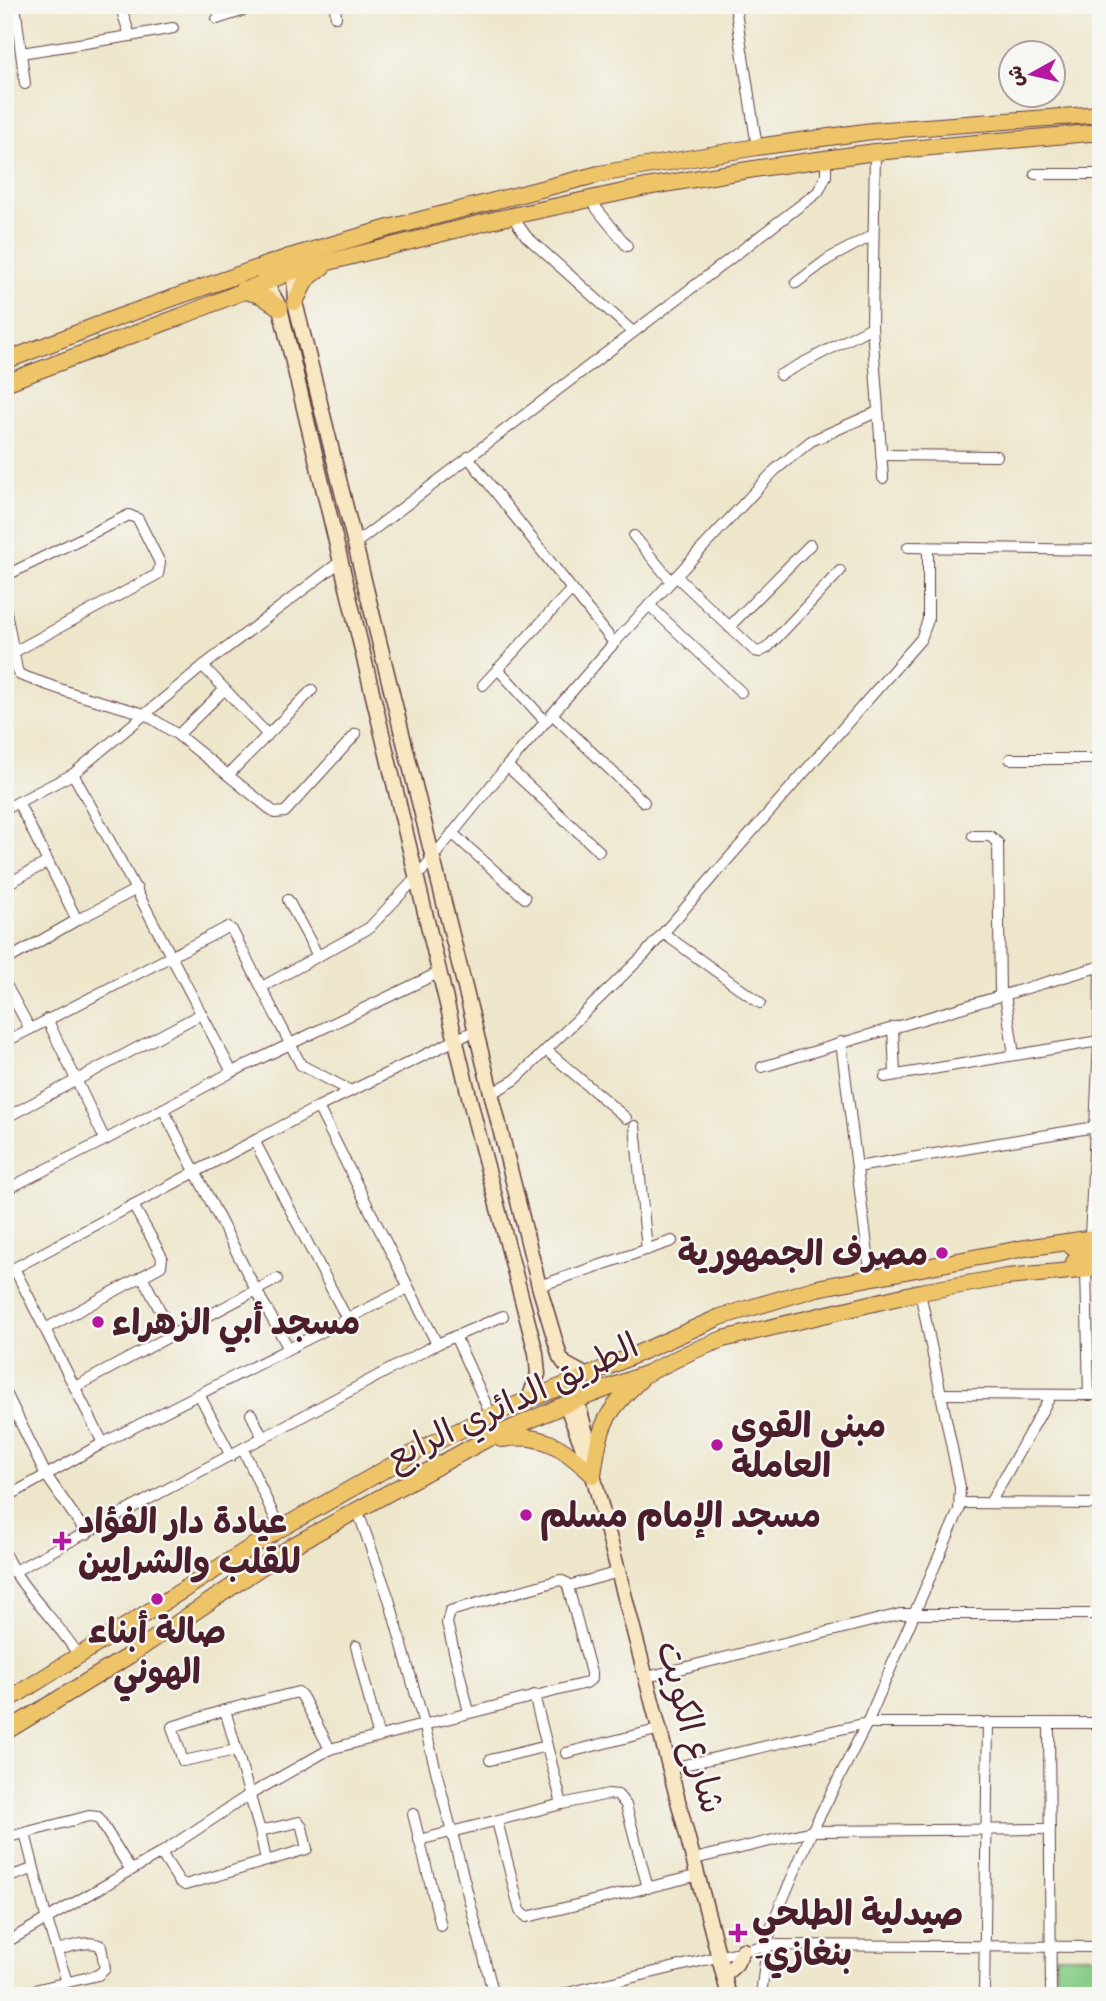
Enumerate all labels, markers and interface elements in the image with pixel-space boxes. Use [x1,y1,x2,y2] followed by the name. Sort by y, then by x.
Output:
[998,38,1068,108] north arrow
[1003,64,1029,88] text: ش
[678,1231,928,1276] place label: مصرف الجمهورية
[934,1245,950,1261] marker: مصرف الجمهورية
[112,1300,360,1353] place label: مسجد أبي الزهراء
[90,1314,106,1330] marker: مسجد أبي الزهراء
[378,1323,646,1481] street label: الطريق الدائري الرابع
[731,1403,886,1488] place label: مبنى القوى العاملة
[709,1437,725,1453] marker: مبنى القوى العاملة
[540,1493,821,1541] place label: مسجد الإمام مسلم
[78,1499,301,1584] place label: عيادة دار الفؤاد للقلب والشرايين
[518,1507,534,1523] marker: مسجد الإمام مسلم
[52,1531,72,1551] marker: عيادة دار الفؤاد للقلب والشرايين
[149,1591,165,1607] marker: صالة أبناء الهوني
[88,1609,226,1702] place label: صالة أبناء الهوني
[644,1636,736,1819] street label: شارع الكويت
[752,1891,963,1979] place label: صيدلية الطلحي -بنغازي
[730,1925,746,1941] marker: صيدلية الطلحي -بنغازي

